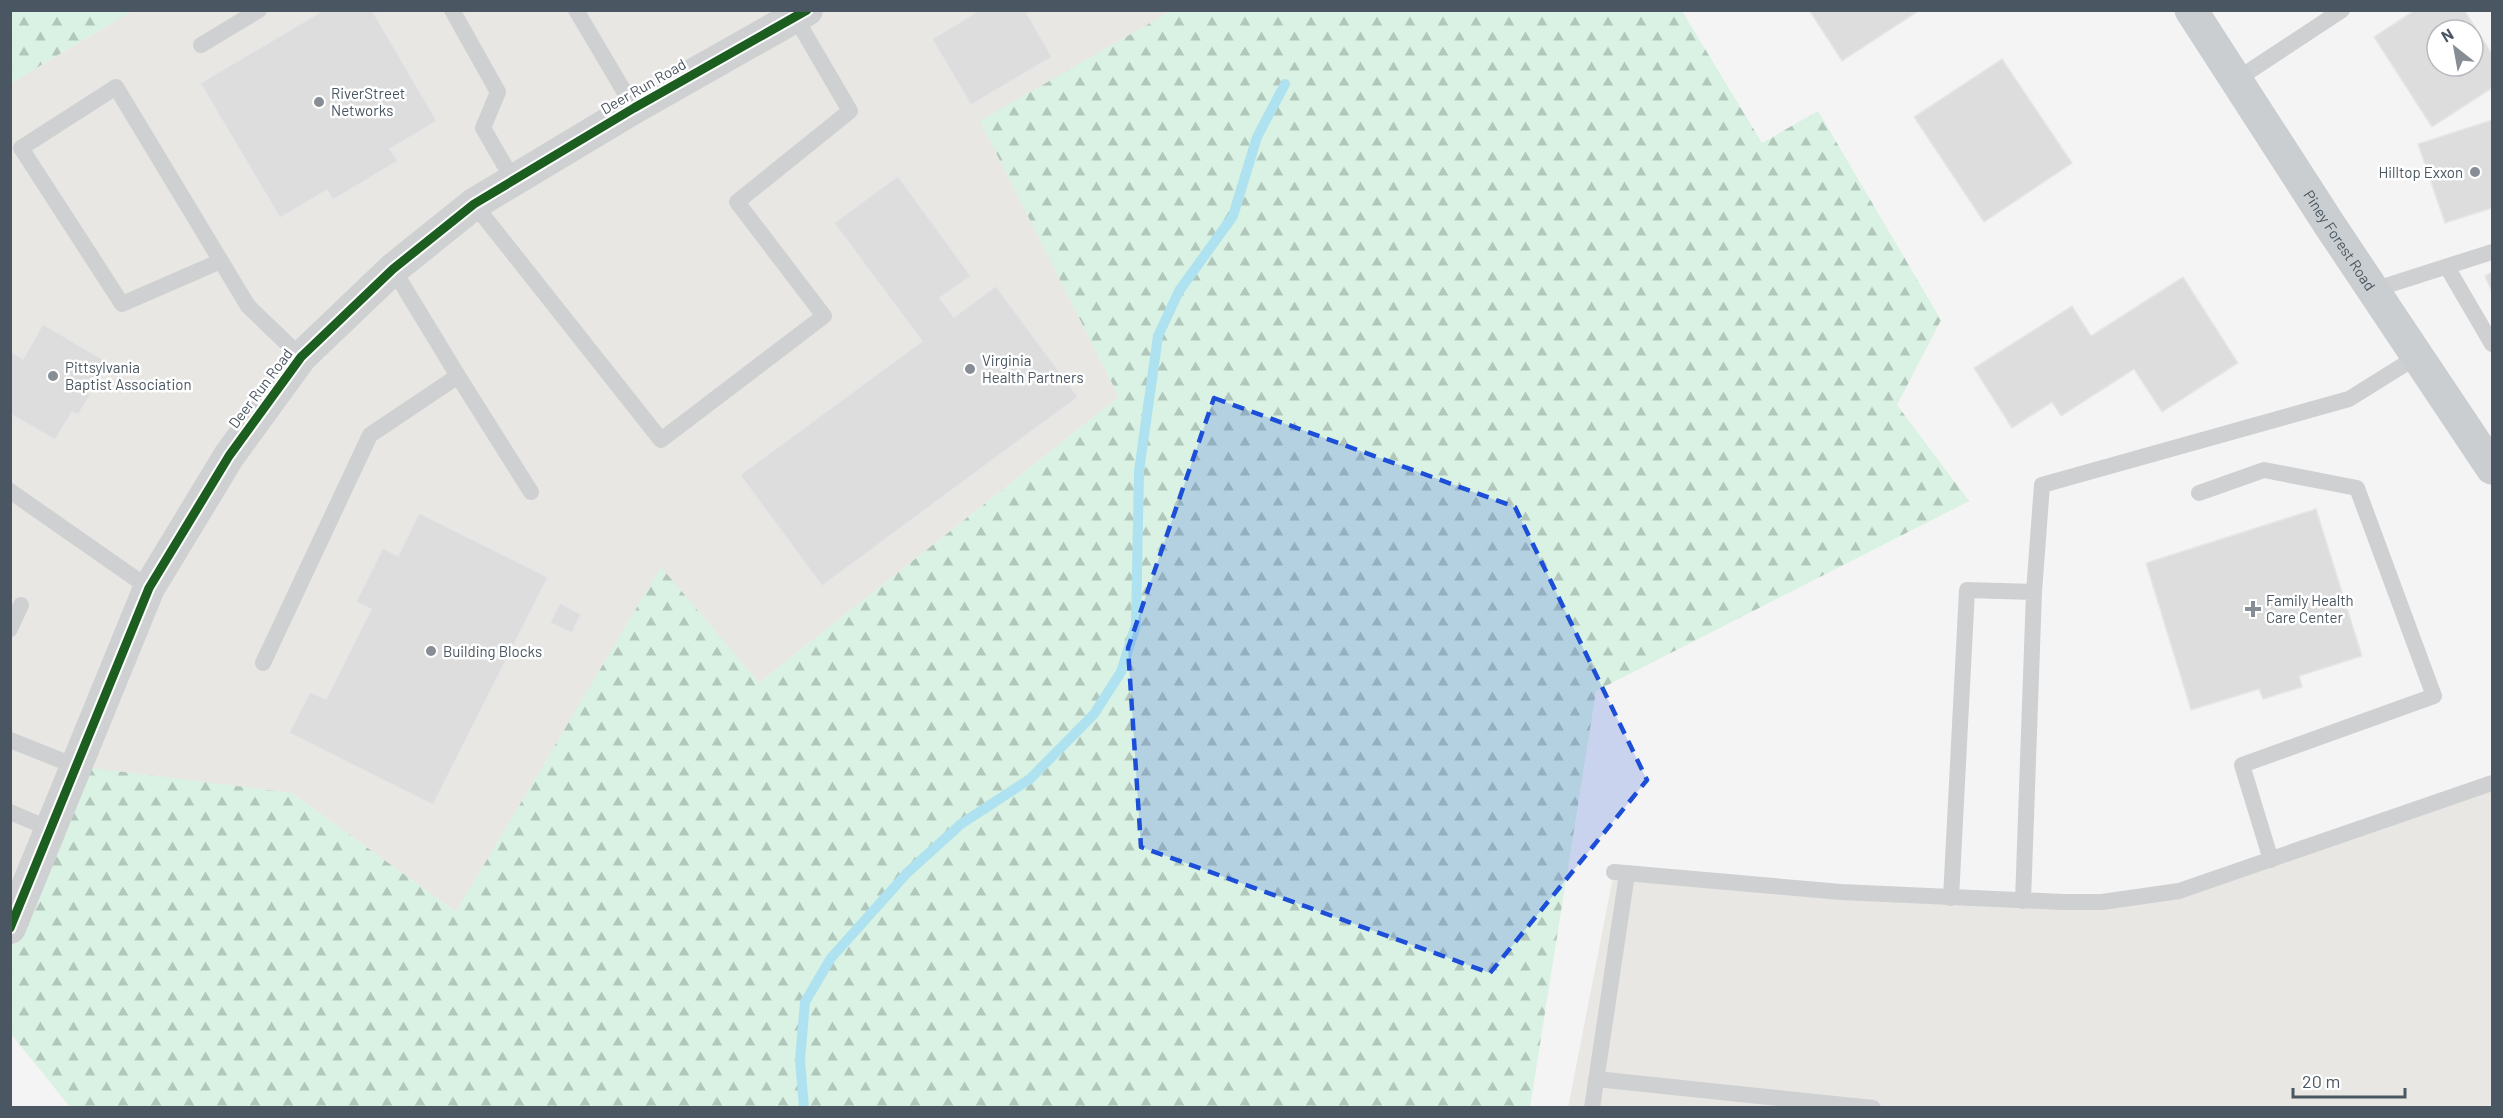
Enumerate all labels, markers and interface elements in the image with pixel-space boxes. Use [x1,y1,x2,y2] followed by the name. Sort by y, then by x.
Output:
[2425,18,2485,78] north arrow
[2438,24,2456,46] text: N
[597,54,689,118] street label: Deer Run Road
[331,84,405,119] place label: RiverStreet Networks
[312,95,326,109] marker: RiverStreet Networks
[2378,163,2463,181] place label: Hilltop Exxon
[2468,165,2482,179] marker: Hilltop Exxon
[2300,186,2380,294] street label: Piney Forest Road
[224,345,296,431] street label: Deer Run Road
[982,351,1084,386] place label: Virginia Health Partners
[65,358,191,393] place label: Pittsylvania Baptist Association
[963,362,977,376] marker: Virginia Health Partners
[46,369,60,383] marker: Pittsylvania Baptist Association
[2266,591,2354,626] place label: Family Health Care Center
[2244,600,2262,618] marker: Family Health Care Center
[443,642,542,660] place label: Building Blocks
[424,644,438,658] marker: Building Blocks
[2293,1061,2406,1099] scale bar
[2302,1070,2340,1092] text: 20 m

